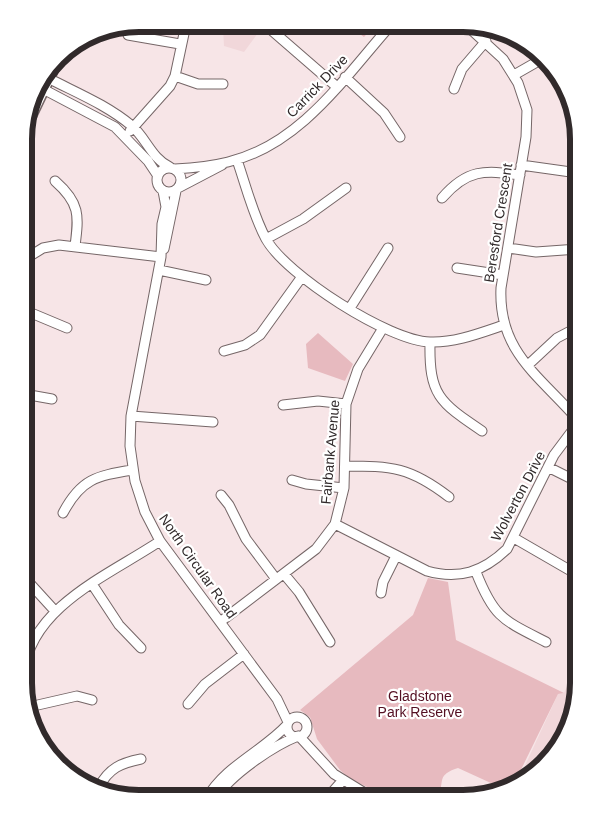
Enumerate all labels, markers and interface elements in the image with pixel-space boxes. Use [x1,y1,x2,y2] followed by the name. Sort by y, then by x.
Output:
[283,51,351,121] street label: Carrick Drive
[481,162,515,284] street label: Beresford Crescent
[317,399,343,505] street label: Fairbank Avenue
[488,448,548,544] street label: Wolverton Drive
[156,511,240,621] street label: North Circular Road
[378,688,463,720] park label: Gladstone Park Reserve

